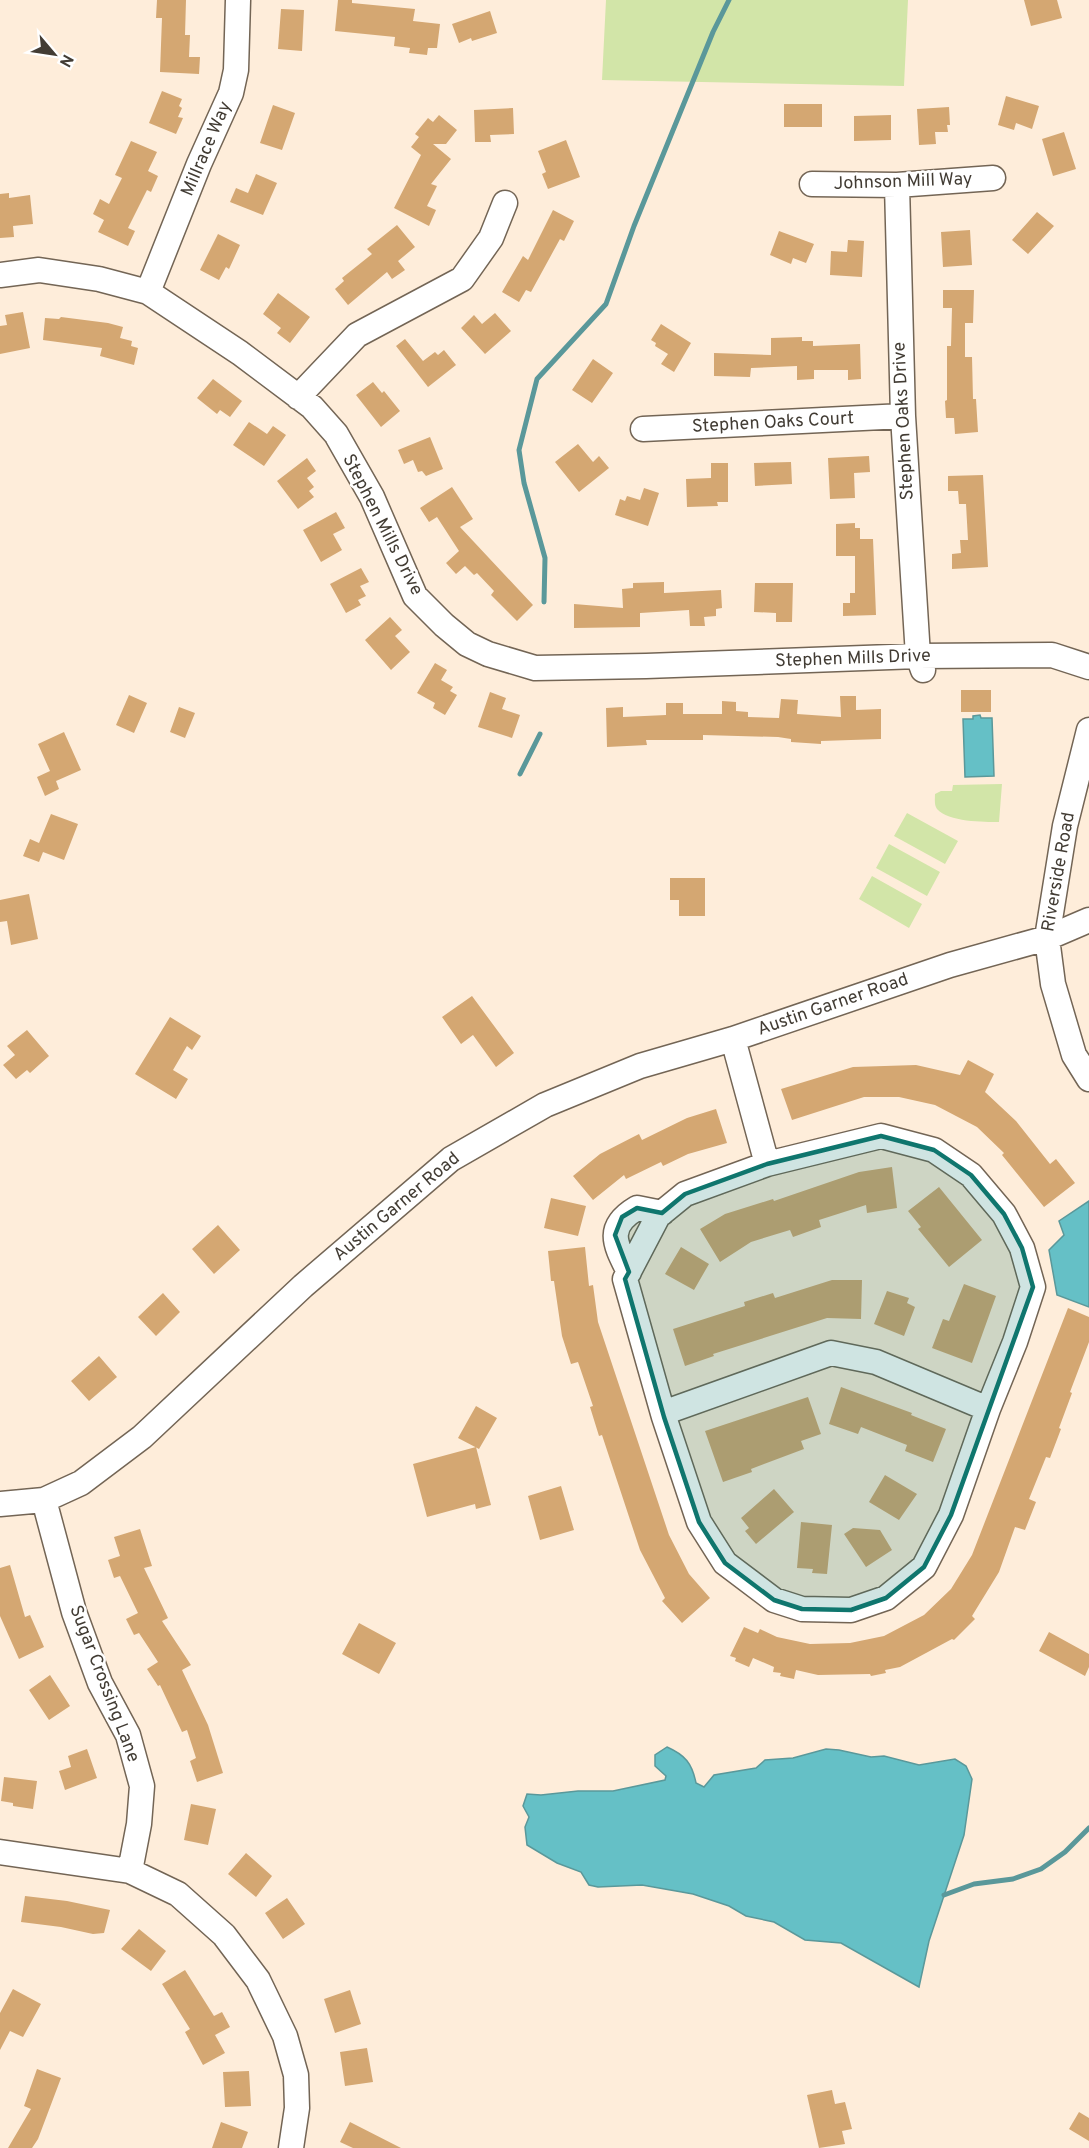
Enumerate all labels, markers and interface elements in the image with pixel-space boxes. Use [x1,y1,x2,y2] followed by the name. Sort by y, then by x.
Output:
[24,24,84,84] north arrow
[54,50,77,70] text: N
[177,98,237,200] street label: Millrace Way
[833,168,973,196] street label: Johnson Mill Way
[888,341,920,501] street label: Stephen Oaks Drive
[691,407,855,439] street label: Stephen Oaks Court
[336,450,428,600] street label: Stephen Mills Drive
[775,645,931,673] street label: Stephen Mills Drive
[1037,810,1081,934] street label: Riverside Road
[755,968,911,1042] street label: Austin Garner Road
[329,1147,465,1267] street label: Austin Garner Road
[63,1602,145,1766] street label: Sugar Crossing Lane

